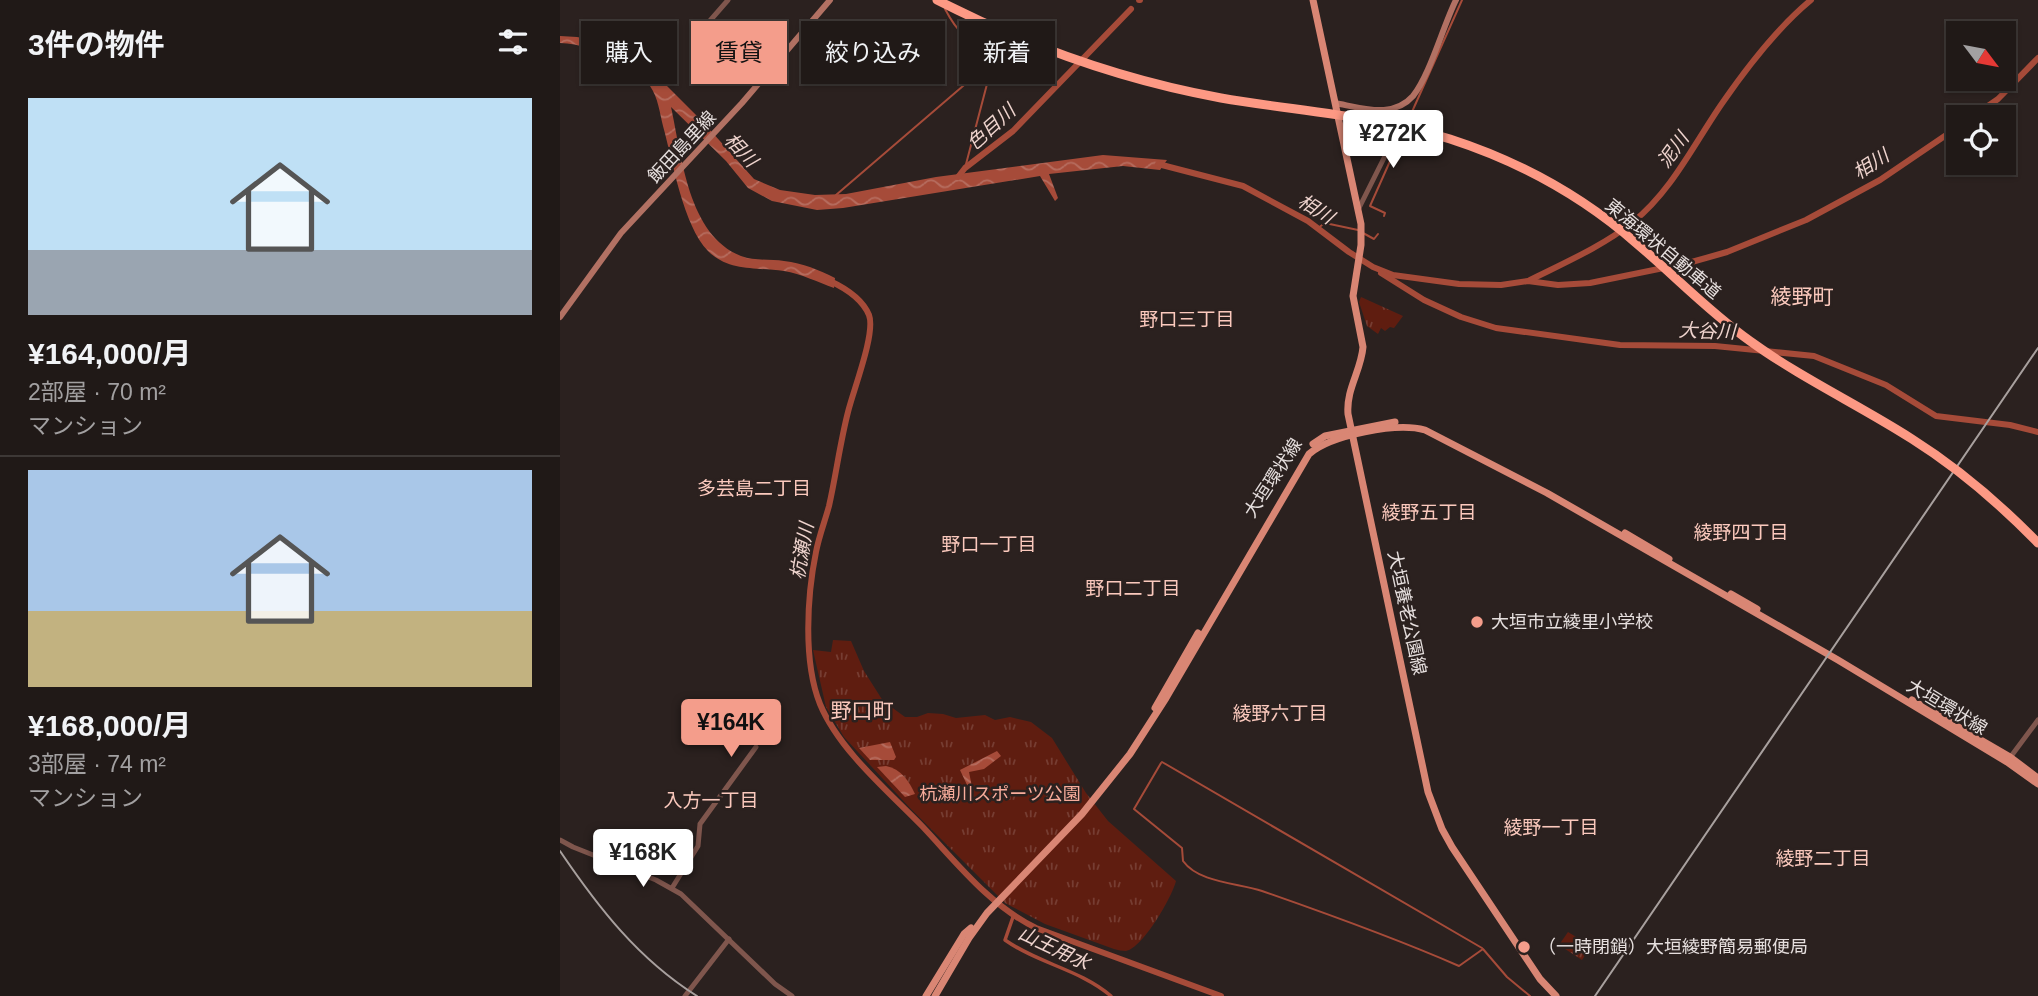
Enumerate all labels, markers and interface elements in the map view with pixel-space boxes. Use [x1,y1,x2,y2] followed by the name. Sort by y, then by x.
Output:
[581,21,677,84] chip: 購入
[691,21,787,84] chip: 賃貸
[801,21,945,84] chip: 絞り込み
[959,21,1055,84] chip: 新着
[1946,21,2016,91] north arrow
[1946,21,2016,175] map controls
[494,23,532,61] icon: filters
[28,28,165,61] text: 3件の物件
[963,99,1021,154] water label: 色目川
[1946,105,2016,175] button: locate
[644,107,720,187] street label: 飯田島里線
[1344,110,1442,170] pin: ¥272K
[1359,120,1427,146] text: ¥272K
[1653,127,1694,172] water label: 泥川
[720,129,763,172] water label: 相川
[217,144,343,270] icon: home
[1849,144,1894,183] water label: 相川
[1294,190,1339,229] water label: 相川
[1601,195,1725,303] street label: 東海環状自動車道
[1771,285,1834,308] district label: 綾野町
[1139,309,1235,330] district label: 野口三丁目
[1678,320,1738,343] water label: 大谷川
[28,337,191,370] text: ¥164,000/月
[28,379,166,405] text: 2部屋 · 70 m²
[28,413,143,439] text: マンション
[1240,435,1306,521] street label: 大垣環状線
[697,478,811,499] district label: 多芸島二丁目
[1381,502,1477,523] district label: 綾野五丁目
[217,516,343,642] icon: home
[787,519,818,581] water label: 杭瀬川
[1693,522,1789,543] district label: 綾野四丁目
[941,534,1037,555] district label: 野口一丁目
[1384,549,1430,677] street label: 大垣養老公園線
[1085,578,1181,599] district label: 野口二丁目
[1491,612,1653,632] place label: 大垣市立綾里小学校
[1469,614,1485,630] marker: 大垣市立綾里小学校
[1903,675,1991,739] street label: 大垣環状線
[831,699,894,722] district label: 野口町
[682,700,780,759] pin: ¥164K
[1232,703,1328,724] district label: 綾野六丁目
[28,709,191,742] text: ¥168,000/月
[697,709,765,735] text: ¥164K
[28,751,166,777] text: 3部屋 · 74 m²
[919,784,1081,804] park label: 杭瀬川スポーツ公園
[28,785,143,811] text: マンション
[663,790,759,811] district label: 入方一丁目
[1503,817,1599,838] district label: 綾野一丁目
[594,830,692,889] pin: ¥168K
[609,839,677,865] text: ¥168K
[1775,848,1871,869] district label: 綾野二丁目
[1015,922,1095,974] water label: 山王用水
[1538,937,1808,957] place label: （一時閉鎖）大垣綾野簡易郵便局
[1516,939,1532,955] marker: （一時閉鎖）大垣綾野簡易郵便局

